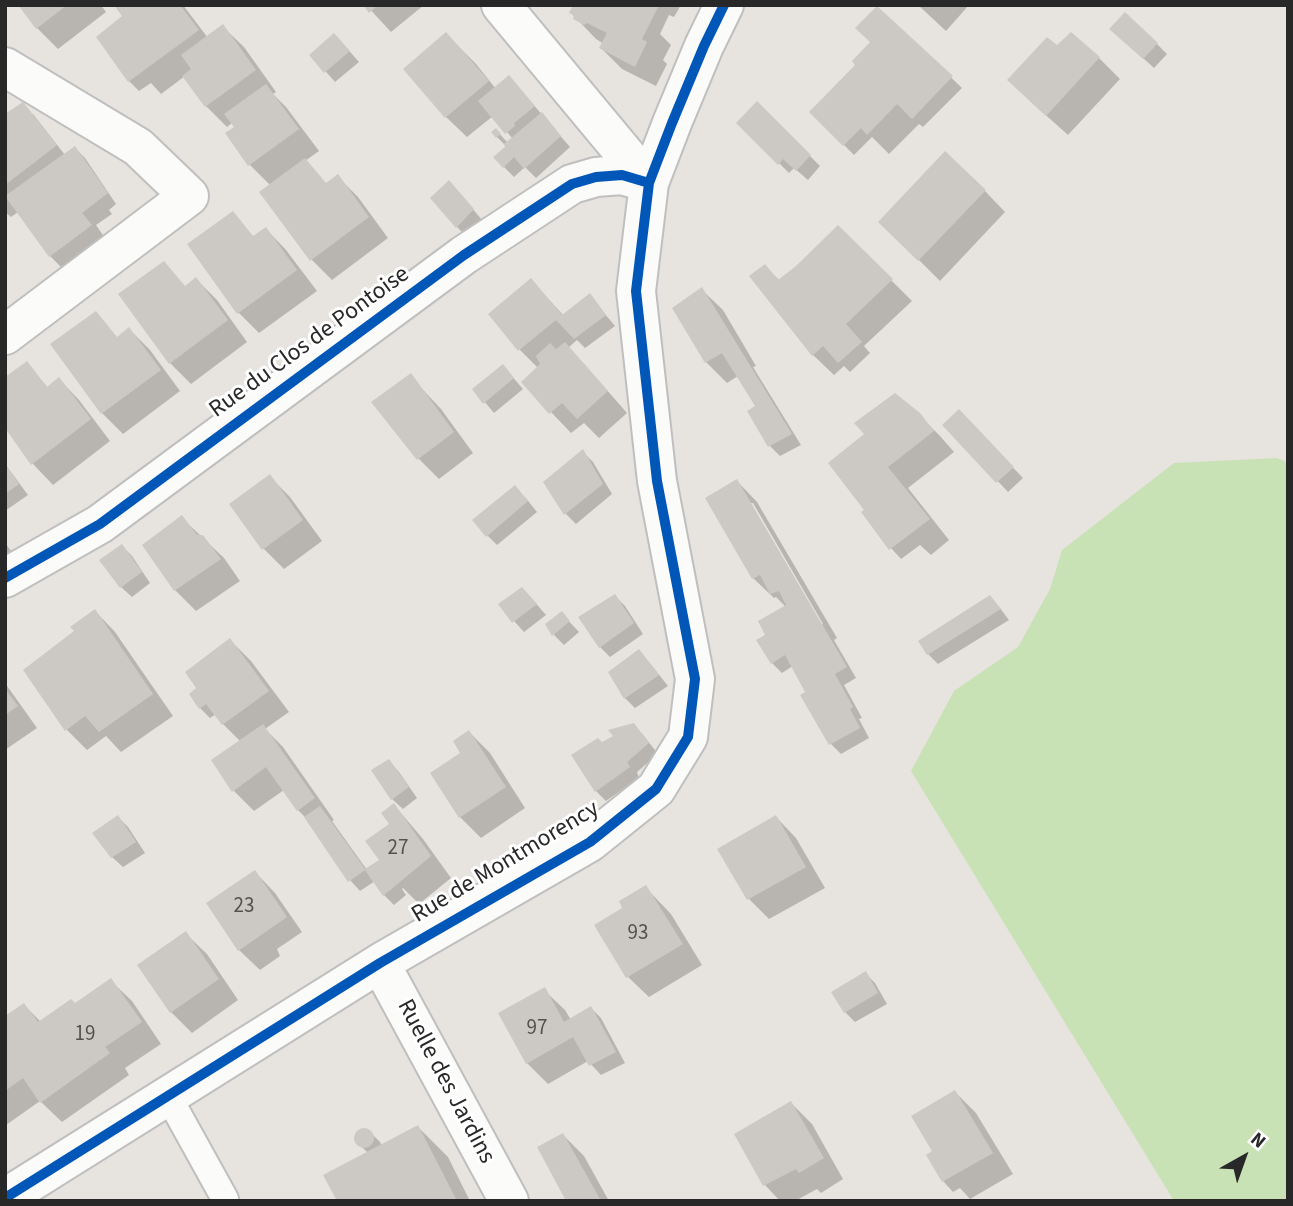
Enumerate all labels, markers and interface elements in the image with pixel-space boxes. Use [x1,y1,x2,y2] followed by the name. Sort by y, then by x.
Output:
[204,261,416,425] street label: Rue du Clos de Pontoise
[407,796,605,930] street label: Rue de Montmorency
[388,836,408,862] house number: 27
[234,894,254,920] house number: 23
[628,921,648,947] house number: 93
[390,995,500,1169] street label: Ruelle des Jardins
[527,1016,547,1042] house number: 97
[75,1022,95,1048] house number: 19
[1209,1122,1279,1192] north arrow
[1244,1126,1271,1155] text: N

